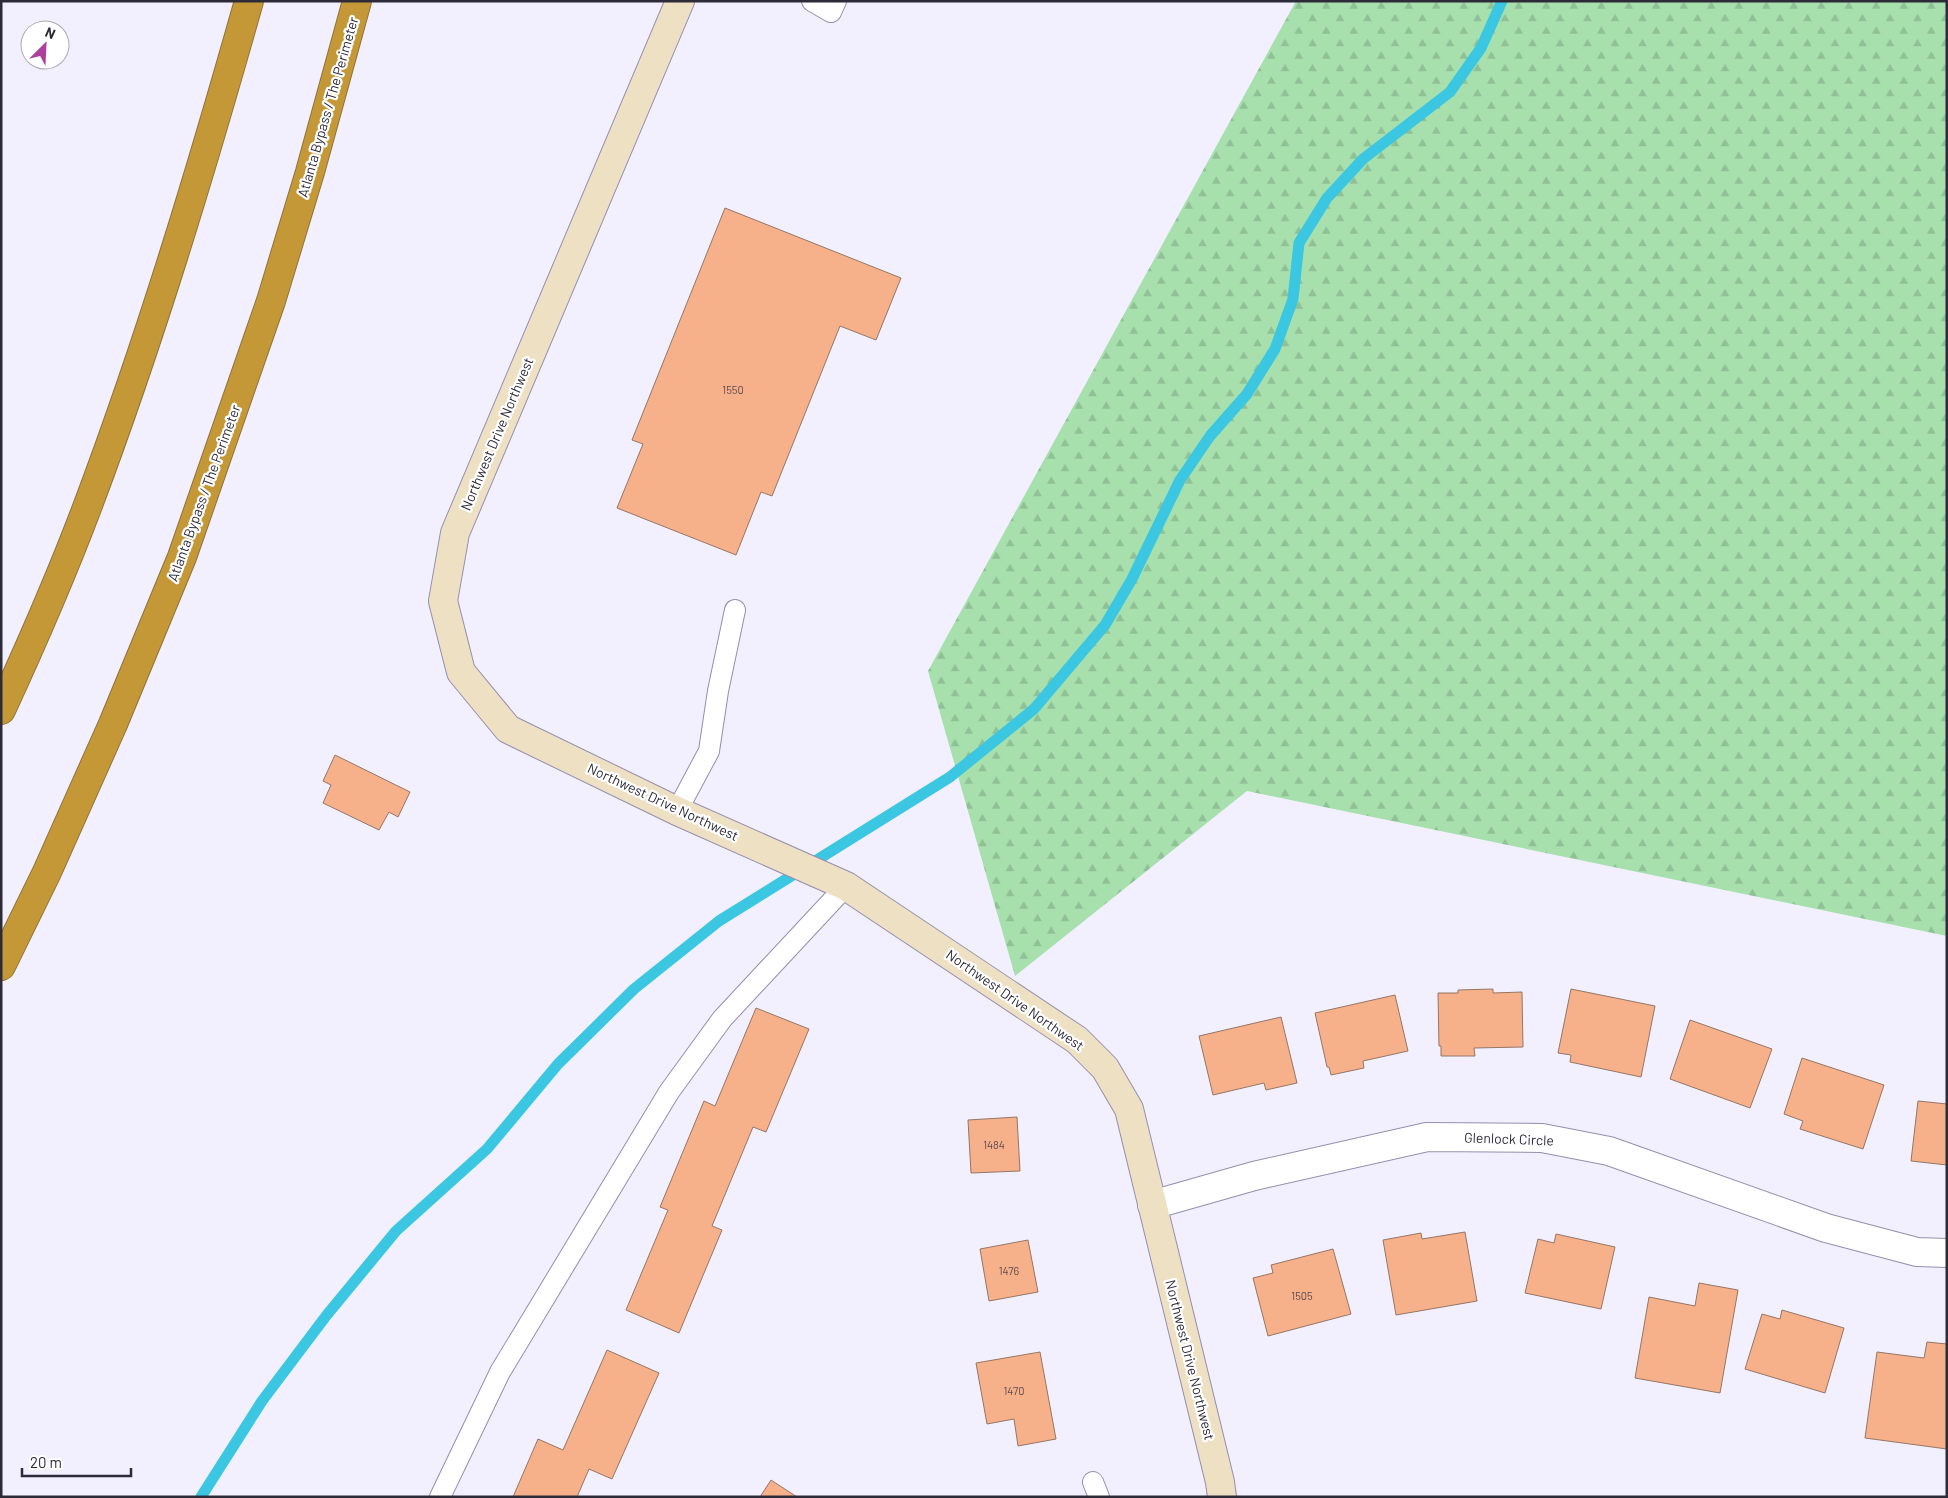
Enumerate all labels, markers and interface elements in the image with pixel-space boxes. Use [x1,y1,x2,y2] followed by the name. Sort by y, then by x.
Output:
[294,15,361,199] street label: Atlanta Bypass / The Perimeter
[20,20,70,70] north arrow
[43,23,58,42] text: N
[457,355,537,513] street label: Northwest Drive Northwest
[722,383,744,396] house number: 1550
[164,402,243,584] street label: Atlanta Bypass / The Perimeter
[585,759,741,844] street label: Northwest Drive Northwest
[943,945,1088,1054] street label: Northwest Drive Northwest
[1464,1128,1554,1149] street label: Glenlock Circle
[983,1138,1005,1151] house number: 1484
[999,1264,1020,1277] house number: 1476
[1162,1278,1219,1442] street label: Northwest Drive Northwest
[1291,1289,1313,1302] house number: 1505
[1004,1384,1025,1397] house number: 1470
[22,1446,131,1478] scale bar
[30,1453,62,1471] text: 20 m

